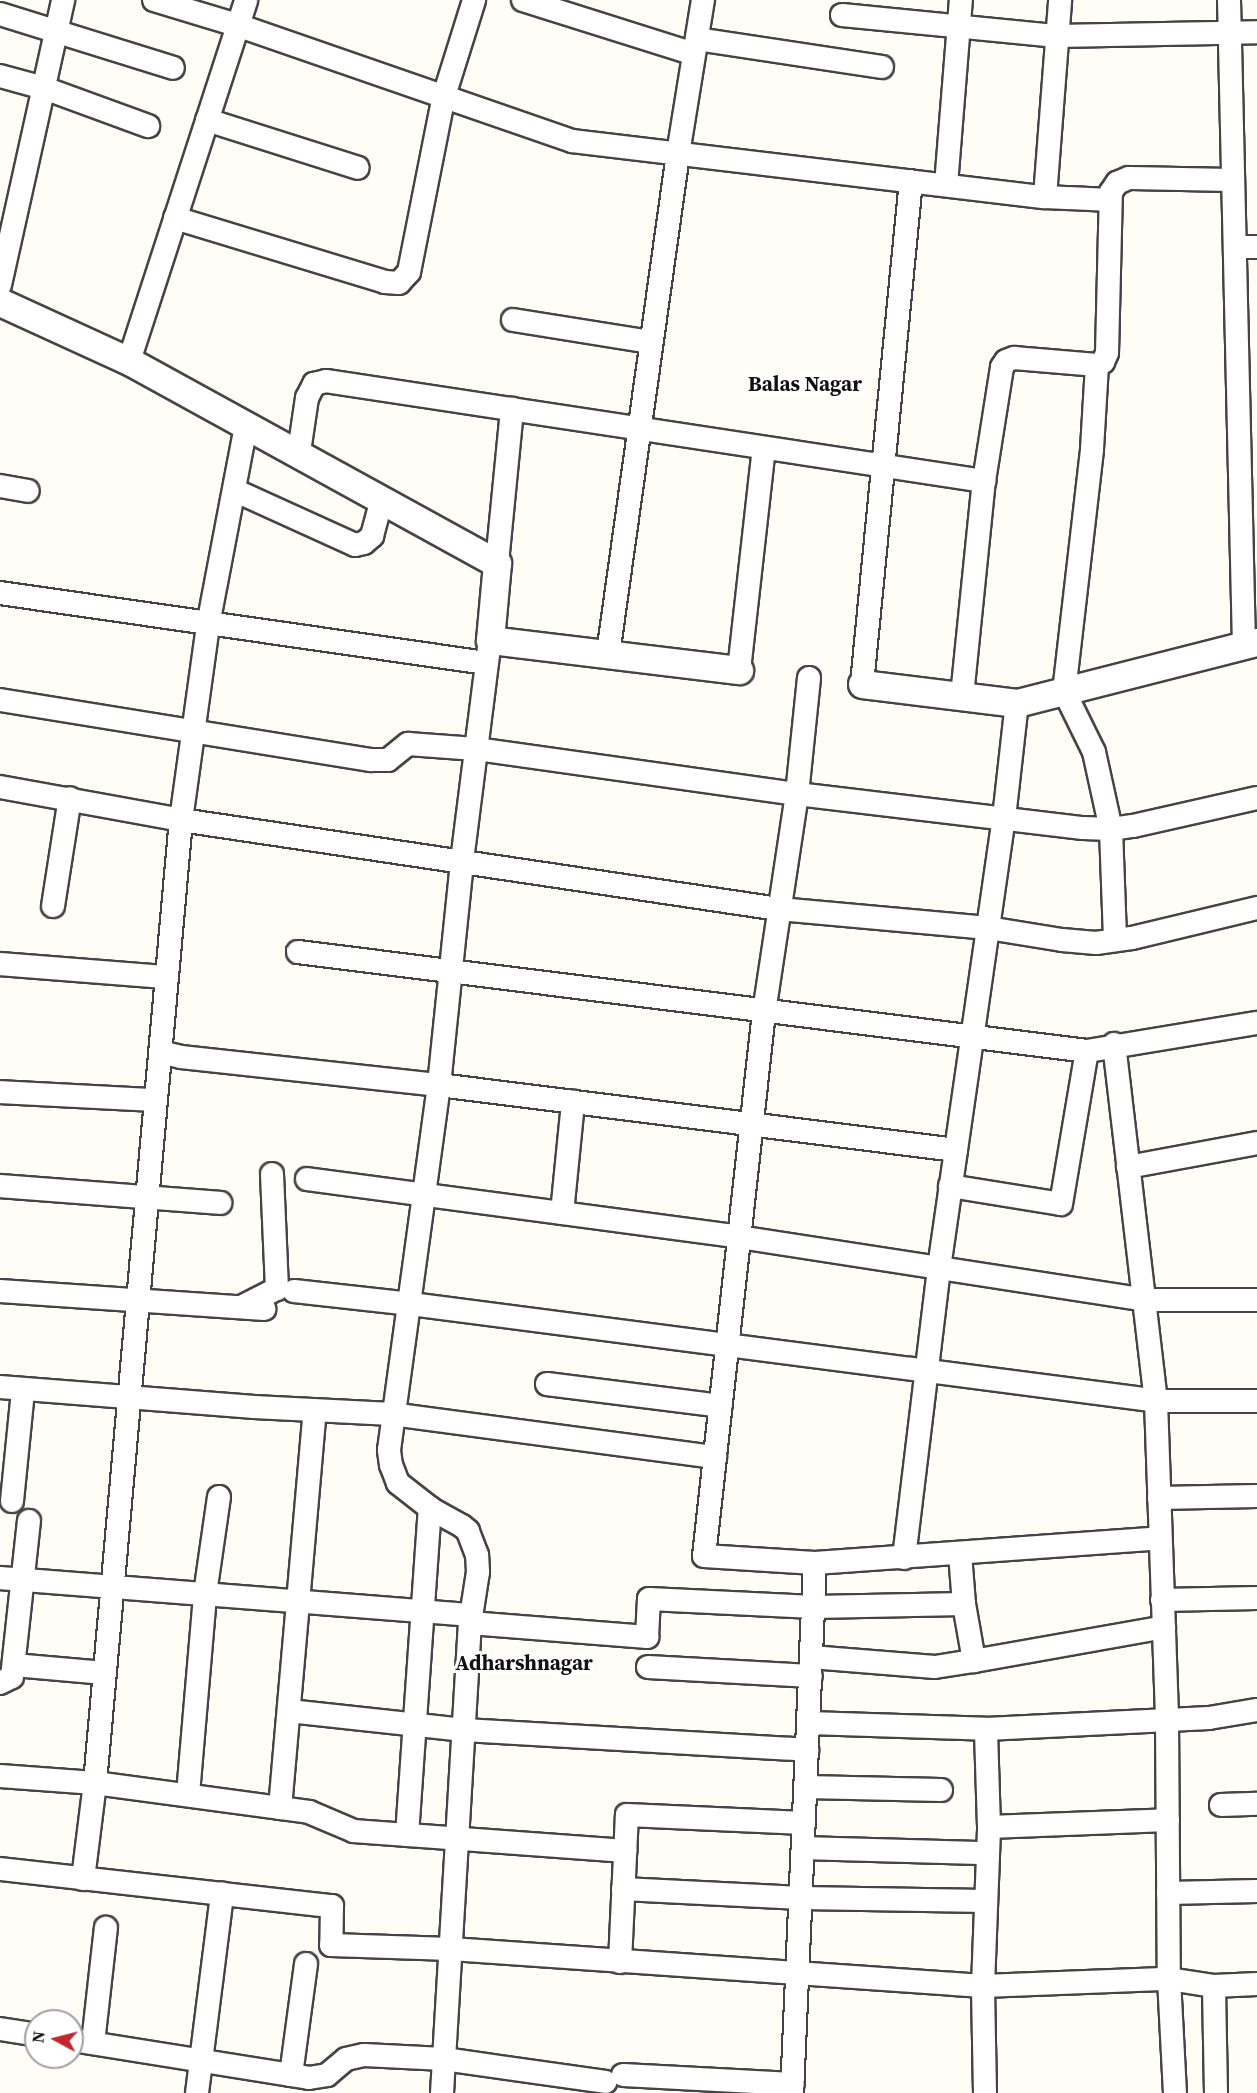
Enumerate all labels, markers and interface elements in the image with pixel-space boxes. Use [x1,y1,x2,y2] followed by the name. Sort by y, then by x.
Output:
[748,371,862,397] district label: Balas Nagar
[455,1650,593,1676] district label: Adharshnagar
[24,2009,84,2069] north arrow
[26,2030,50,2044] text: N

